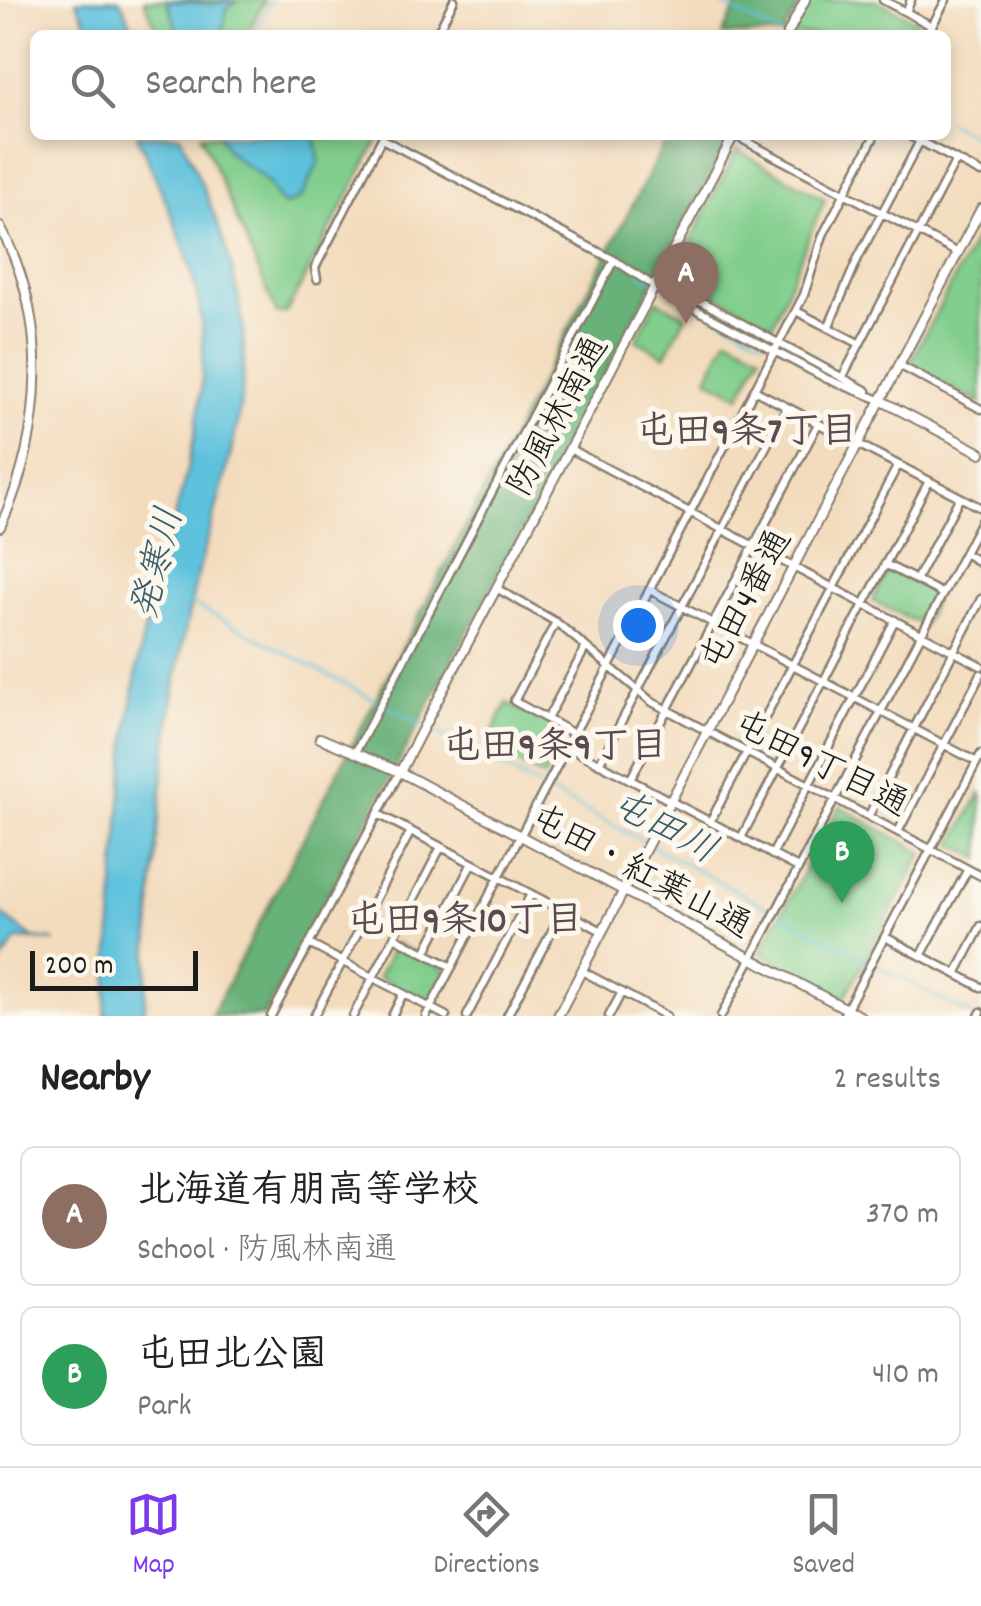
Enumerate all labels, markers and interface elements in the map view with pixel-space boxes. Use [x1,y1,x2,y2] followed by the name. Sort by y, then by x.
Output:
[30,30,951,140] search box
[65,58,120,113] icon: search
[145,58,317,113] text: Search here
[654,242,718,324] pin: A
[497,328,624,506] street label: 防風林南通
[636,407,858,462] district label: 屯田9条7丁目
[120,502,201,626] water label: 発寒川
[690,521,807,681] street label: 屯田4番通
[613,600,664,651] your location
[723,701,916,832] street label: 屯田9丁目通
[443,722,667,777] district label: 屯田9条9丁目
[599,779,726,881] water label: 屯田川
[520,795,760,954] street label: 屯田・紅葉山通
[810,820,874,903] pin: B
[347,896,583,951] district label: 屯田9条10丁目
[30,946,198,990] scale bar
[45,948,113,988] text: 200 m
[40,1051,150,1111] text: Nearby
[834,1058,941,1104] text: 2 results
[137,1166,479,1221] text: 北海道有朋高等学校
[66,1193,83,1239] text: A
[866,1193,939,1239] text: 370 m
[137,1229,397,1275] text: School · 防風林南通
[137,1330,327,1385] text: 屯田北公園
[67,1353,82,1399] text: B
[872,1353,939,1399] text: 410 m
[137,1385,192,1431] text: Park
[126,1487,181,1587] tab: Map
[434,1487,540,1587] tab: Directions
[792,1487,855,1587] tab: Saved

